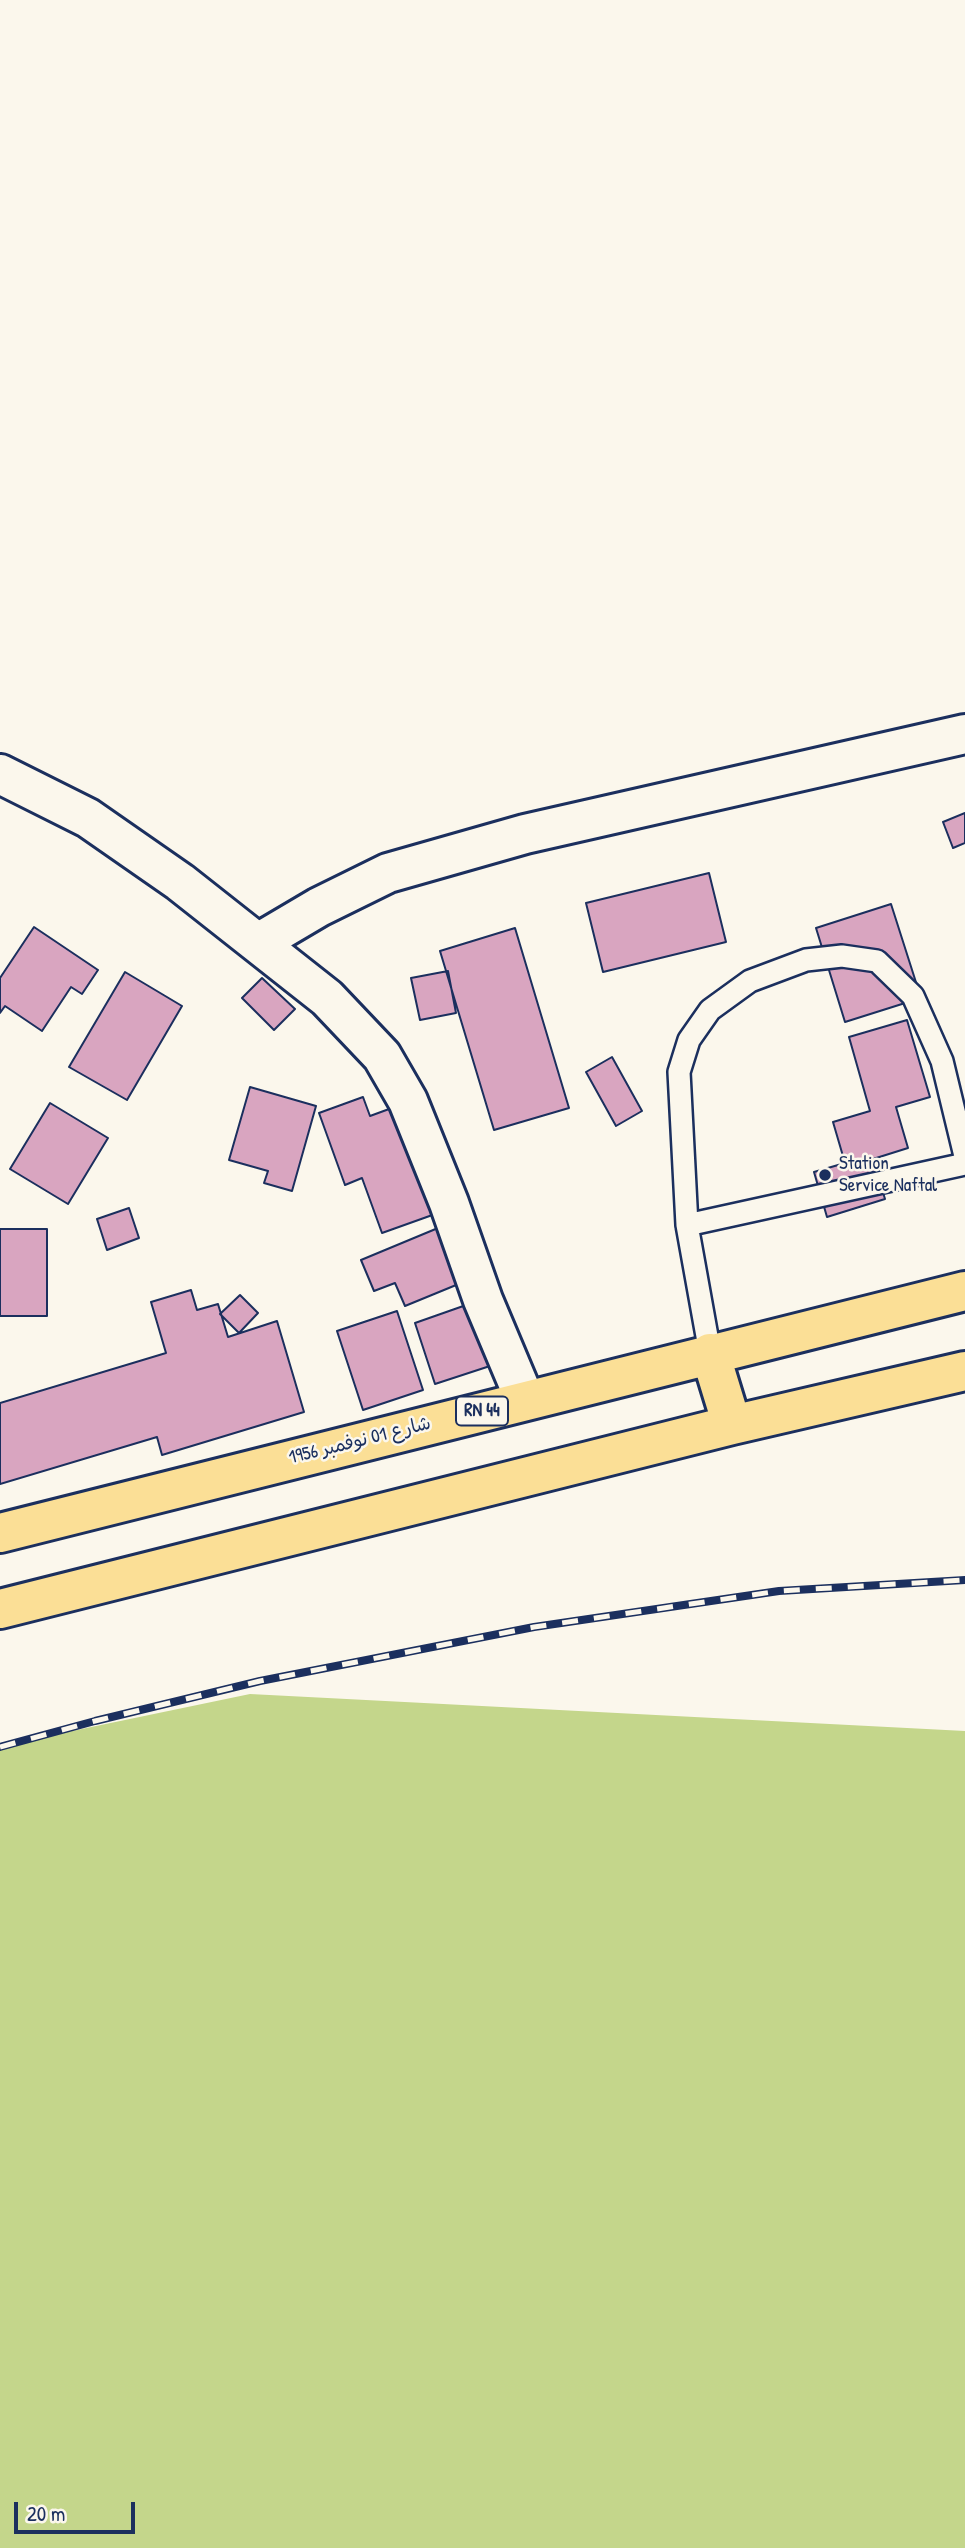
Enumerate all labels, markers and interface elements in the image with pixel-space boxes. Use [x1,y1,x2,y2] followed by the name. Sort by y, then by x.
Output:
[839,1153,937,1197] place label: Station Service Naftal
[817,1167,833,1183] marker: Station Service Naftal
[456,1396,508,1426] road number: RN 44
[287,1412,433,1470] street label: شارع 01 نوفمبر 1956
[18,2488,138,2532] scale bar
[27,2499,65,2528] text: 20 m

